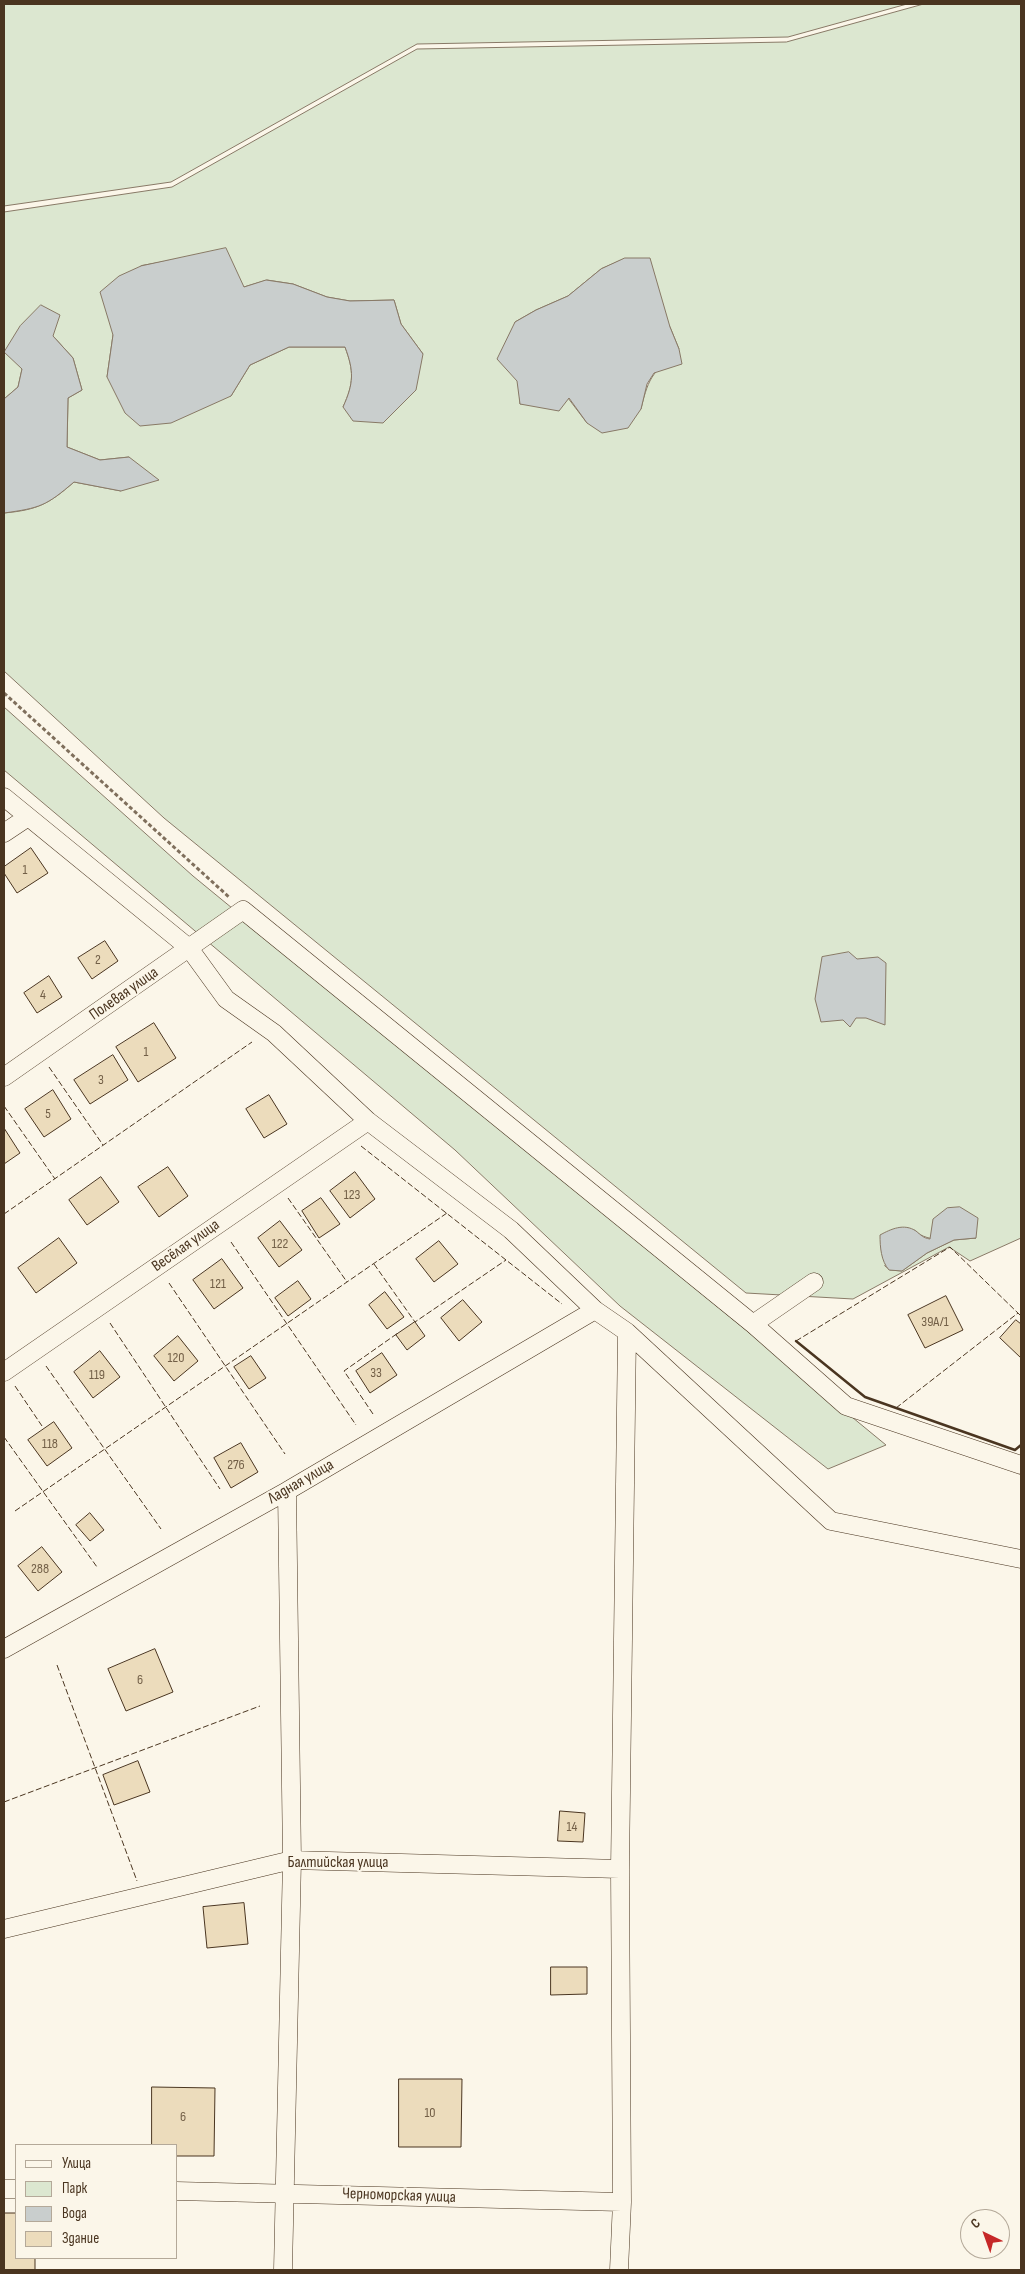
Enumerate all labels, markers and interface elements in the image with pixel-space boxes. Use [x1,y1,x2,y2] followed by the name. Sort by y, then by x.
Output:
[23,862,27,878] house number: 1
[95,952,101,968] house number: 2
[86,963,162,1025] street label: Полевая улица
[40,987,46,1003] house number: 4
[144,1044,148,1060] house number: 1
[98,1072,104,1088] house number: 3
[45,1106,51,1122] house number: 5
[344,1187,360,1203] house number: 123
[148,1216,224,1276] street label: Весёлая улица
[272,1236,288,1252] house number: 122
[210,1276,226,1292] house number: 121
[921,1314,949,1330] house number: 39А/1
[167,1350,185,1366] house number: 120
[370,1365,382,1381] house number: 33
[89,1367,105,1383] house number: 119
[42,1436,58,1452] house number: 118
[265,1456,337,1508] street label: Ладная улица
[227,1457,245,1473] house number: 276
[31,1561,49,1577] house number: 288
[137,1672,143,1688] house number: 6
[567,1819,577,1835] house number: 14
[288,1853,388,1873] street label: Балтийская улица
[424,2105,436,2121] house number: 10
[180,2109,186,2125] house number: 6
[15,2144,178,2259] legend
[62,2154,91,2173] text: Улица
[62,2179,87,2198] text: Парк
[342,2184,456,2208] street label: Черноморская улица
[62,2204,87,2223] text: Вода
[960,2209,1010,2259] north arrow
[967,2215,984,2232] text: С
[62,2229,99,2248] text: Здание

